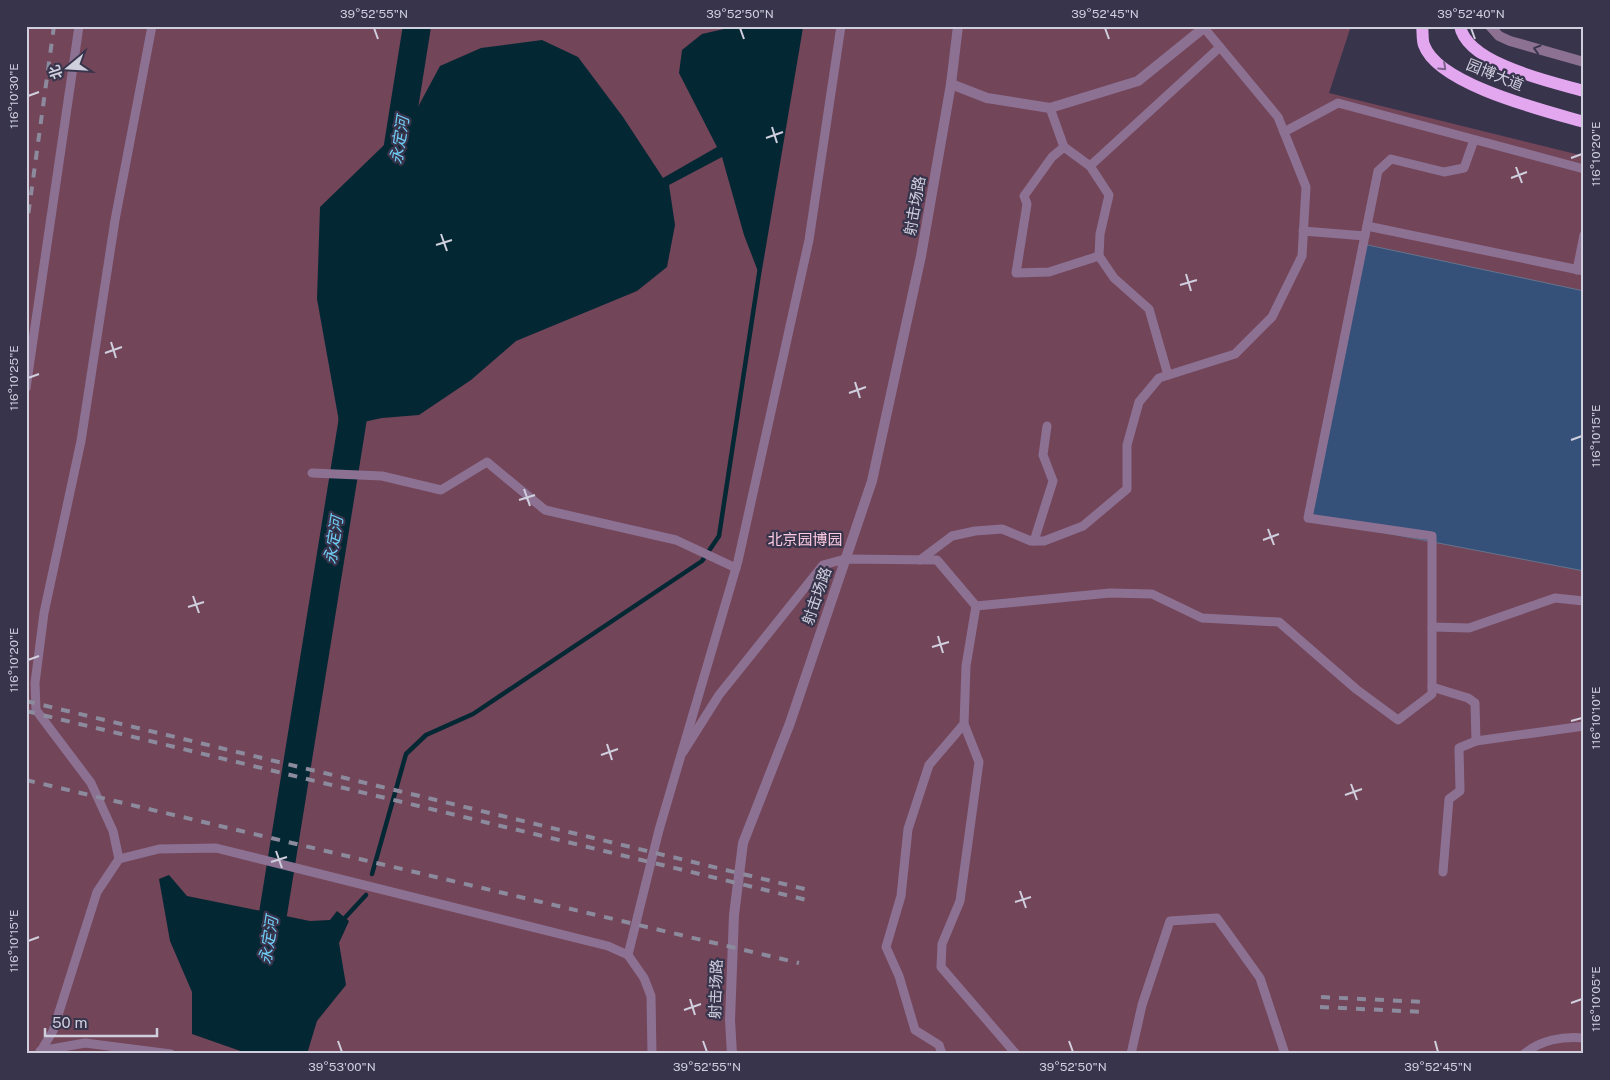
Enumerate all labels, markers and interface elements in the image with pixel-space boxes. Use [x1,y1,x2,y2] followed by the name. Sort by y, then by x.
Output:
[340,7,408,21] text: 39°52'55"N
[706,7,774,21] text: 39°52'50"N
[1071,7,1139,21] text: 39°52'45"N
[1437,7,1505,21] text: 39°52'40"N
[42,42,92,92] north arrow
[1533,44,1542,54] one-way arrow
[1464,55,1526,94] street label: 园博大道
[1438,61,1447,70] one-way arrow
[7,63,21,129] text: 116°10'30"E
[46,63,65,81] text: 北
[386,112,413,165] water label: 永定河
[1589,121,1603,187] text: 116°10'20"E
[901,175,928,237] street label: 射击场路
[7,345,21,411] text: 116°10'25"E
[1589,404,1603,468] text: 116°10'15"E
[320,512,347,565] water label: 永定河
[767,531,843,548] park label: 北京园博园
[799,565,834,627] street label: 射击场路
[7,627,21,693] text: 116°10'20"E
[1589,687,1603,749] text: 116°10'10"E
[7,909,21,973] text: 116°10'15"E
[255,912,282,965] water label: 永定河
[706,959,725,1019] street label: 射击场路
[1589,966,1603,1032] text: 116°10'05"E
[45,1005,158,1037] scale bar
[52,1014,87,1031] text: 50 m
[308,1060,376,1074] text: 39°53'00"N
[673,1060,741,1074] text: 39°52'55"N
[1039,1060,1107,1074] text: 39°52'50"N
[1404,1060,1472,1074] text: 39°52'45"N

